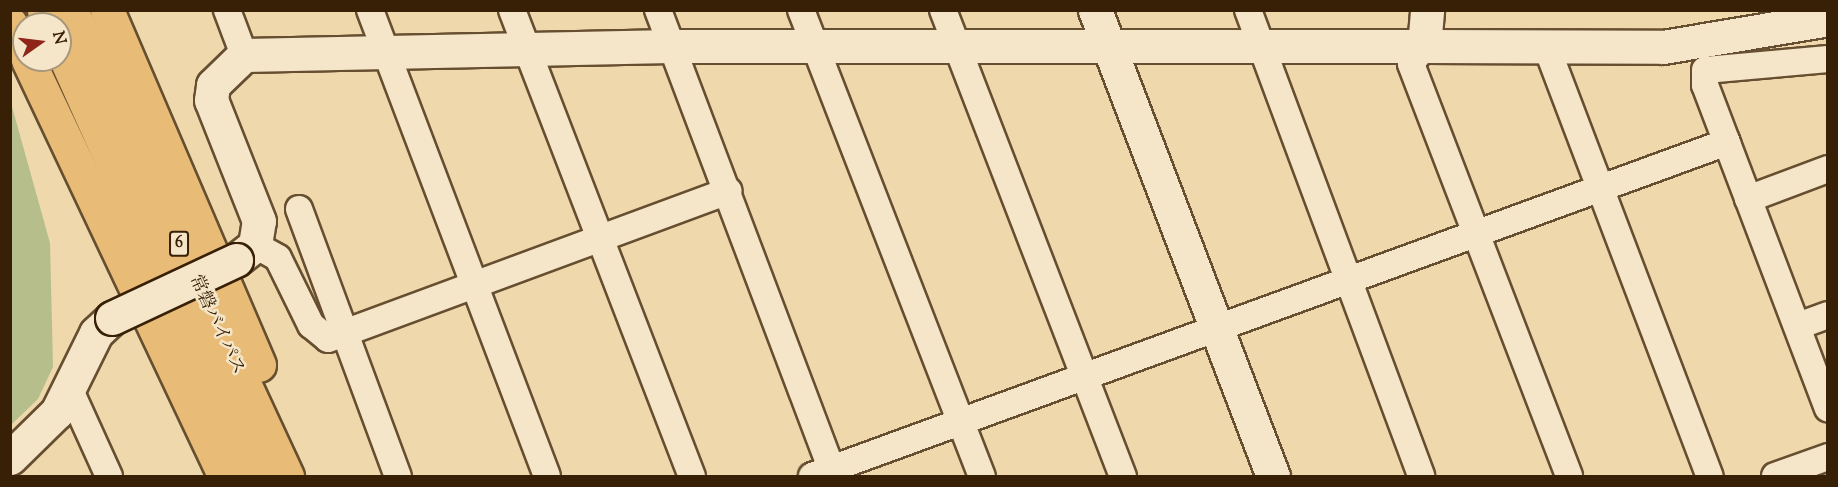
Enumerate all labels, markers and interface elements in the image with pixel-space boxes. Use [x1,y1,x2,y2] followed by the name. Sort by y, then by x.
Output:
[12,12,72,72] north arrow
[45,29,71,47] text: N
[168,231,190,257] road number: 6
[183,271,249,379] street label: 常磐バイパス

